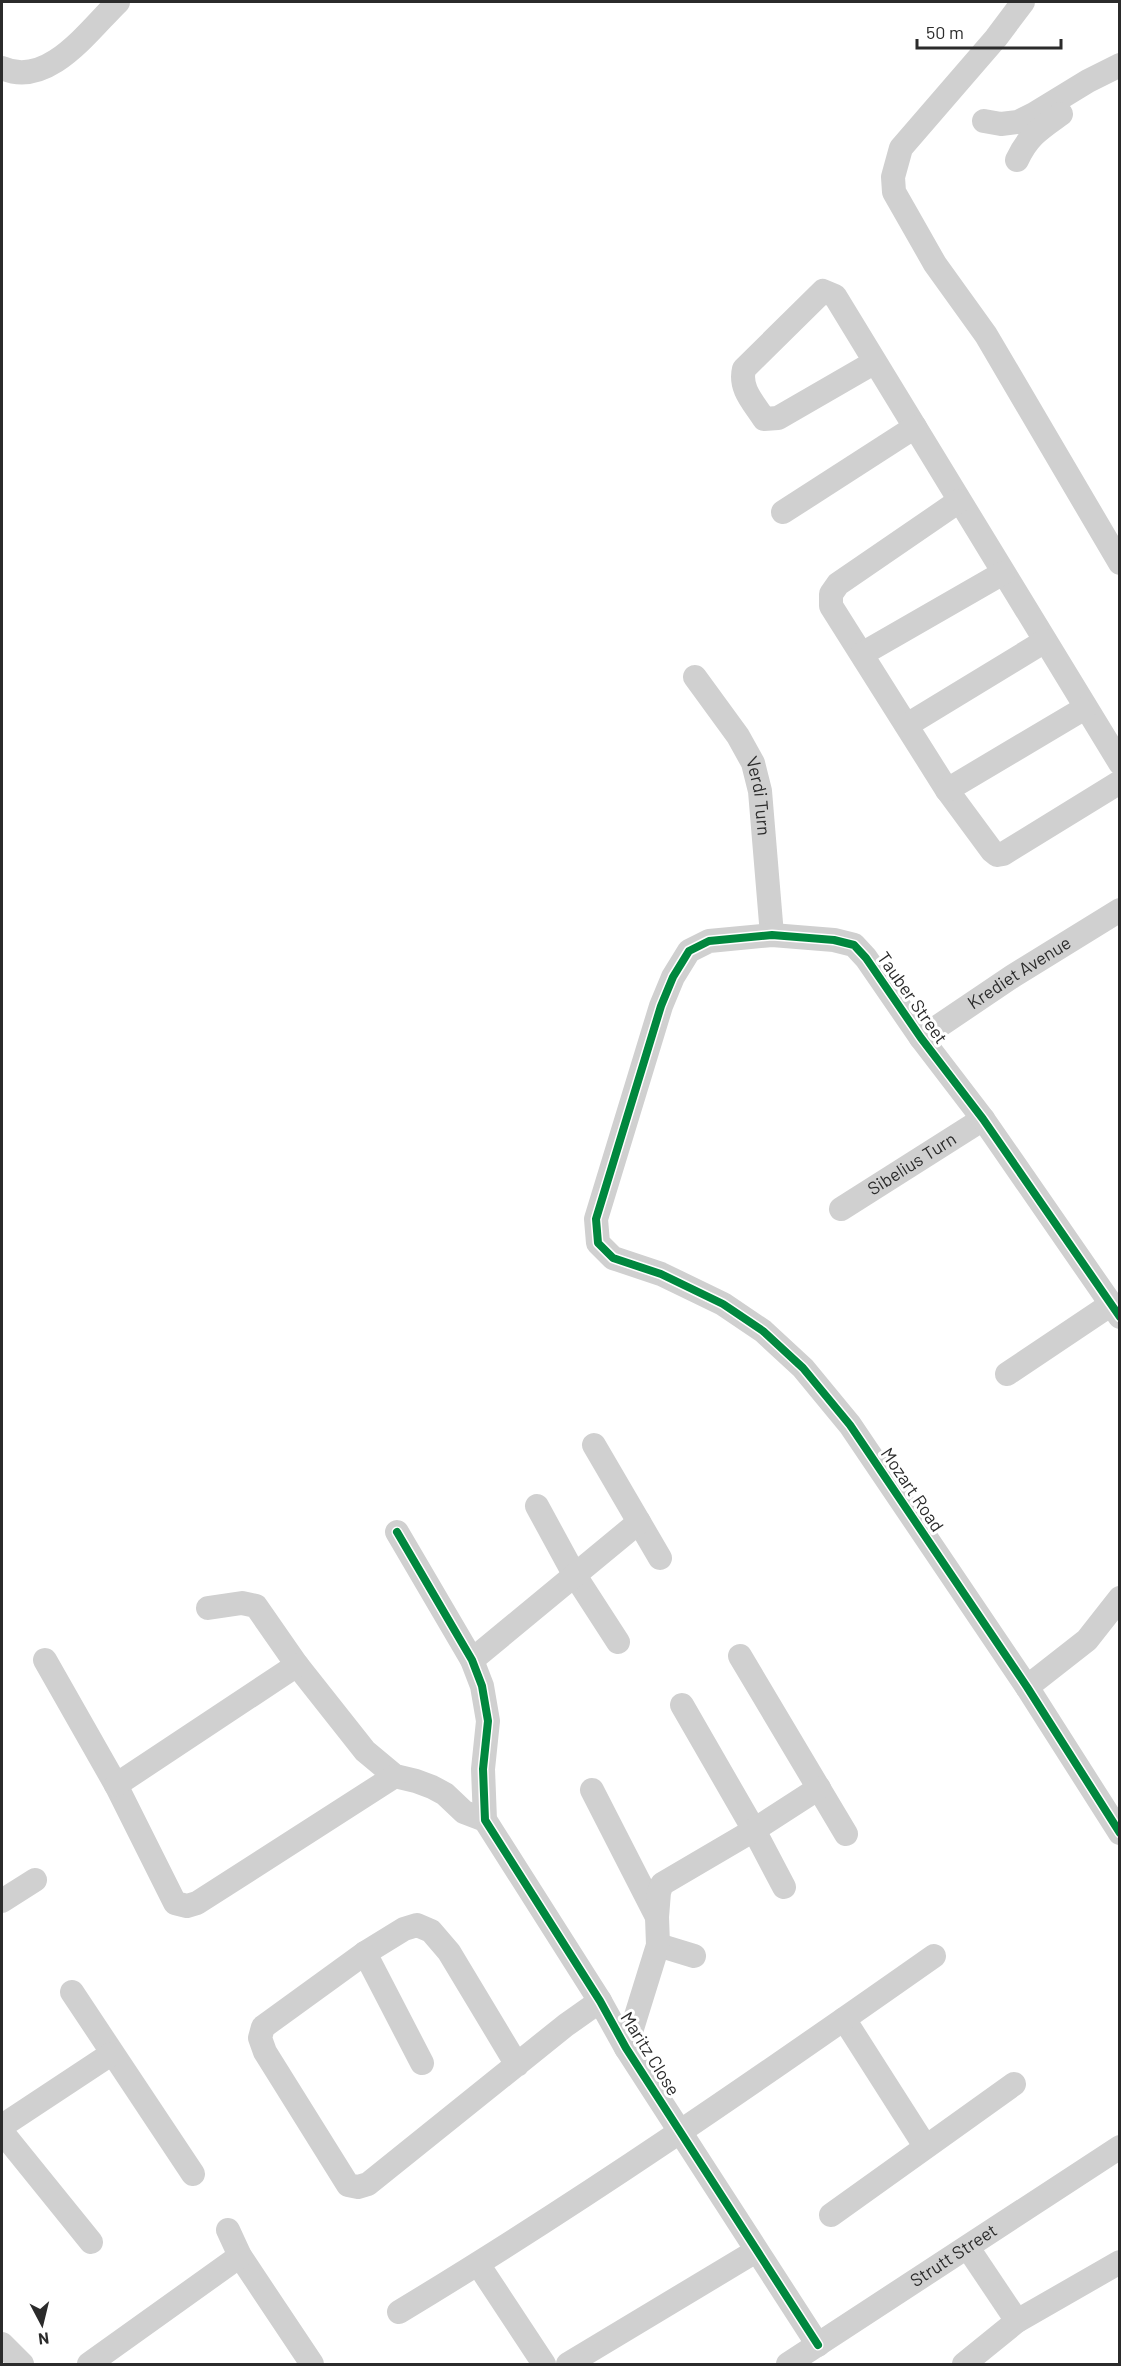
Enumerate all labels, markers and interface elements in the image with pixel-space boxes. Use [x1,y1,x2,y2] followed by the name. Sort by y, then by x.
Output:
[917,12,1061,50] scale bar
[926,21,964,43] text: 50 m
[742,752,776,837] street label: Verdi Turn
[963,931,1075,1013] street label: Krediet Avenue
[873,947,953,1048] street label: Tauber Street
[863,1127,960,1199] street label: Sibelius Turn
[877,1443,949,1536] street label: Mozart Road
[616,2008,685,2099] street label: Maritz Close
[906,2218,1001,2291] street label: Strutt Street
[12,2294,72,2354] north arrow
[37,2329,50,2349] text: N

